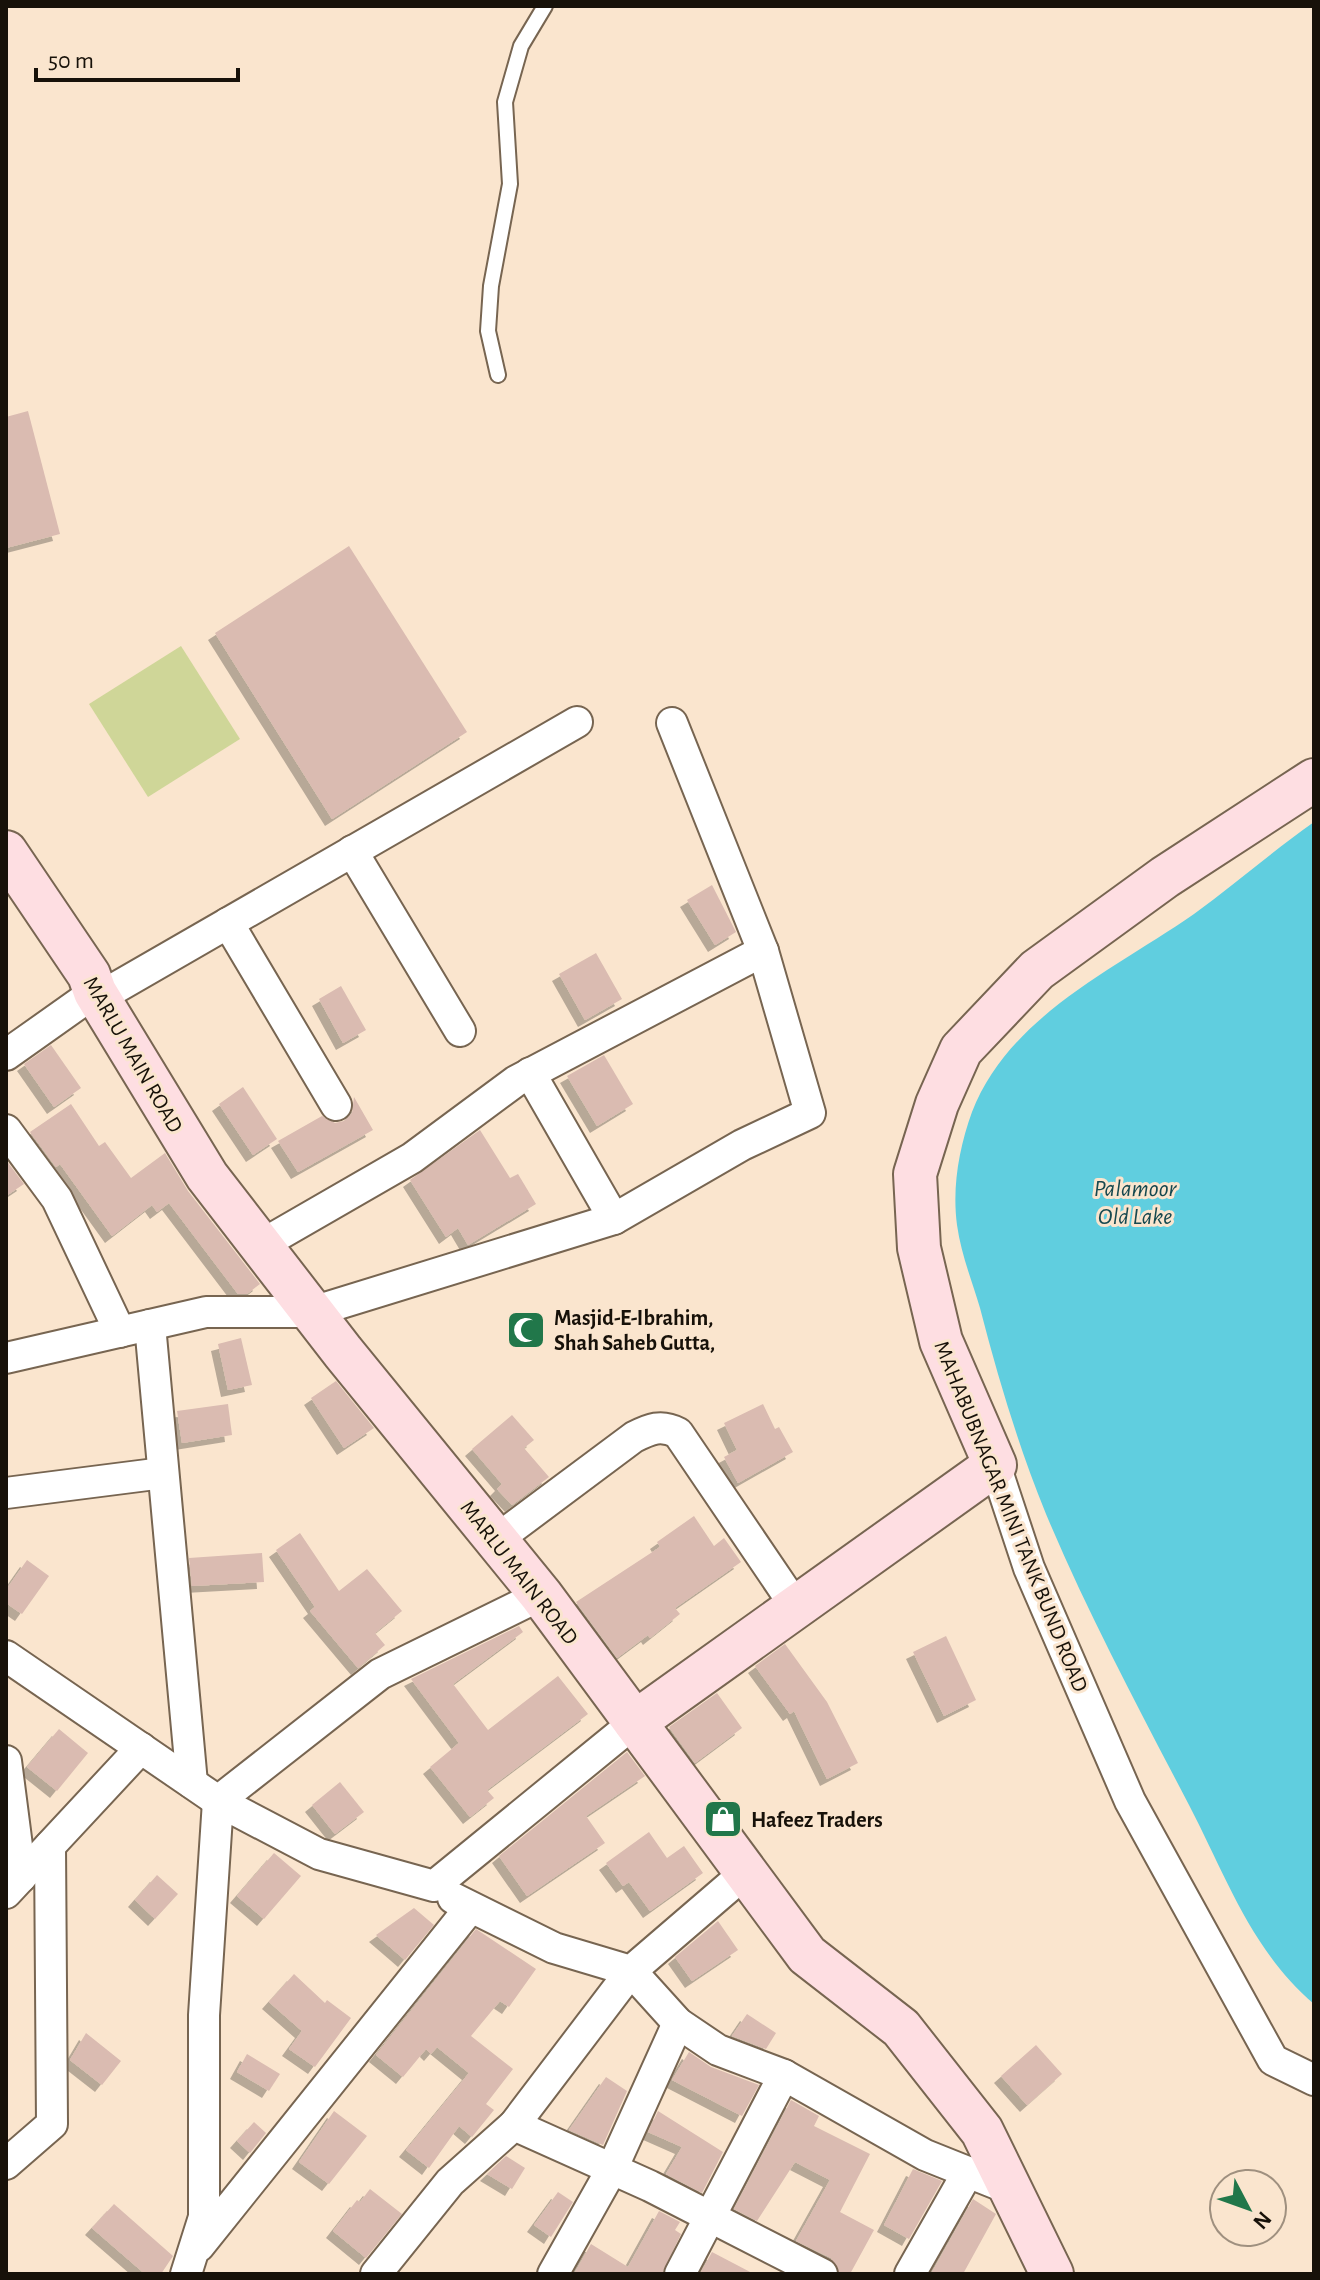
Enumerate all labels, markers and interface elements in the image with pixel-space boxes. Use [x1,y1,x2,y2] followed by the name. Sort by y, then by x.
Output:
[36,32,238,82] scale bar
[48,49,94,73] text: 50 m
[80,973,187,1136] street label: MARLU MAIN ROAD
[1094,1177,1178,1229] water label: Palamoor Old Lake
[554,1307,715,1354] place label: Masjid-E-Ibrahim, Shah Saheb Gutta,
[505,1309,547,1351] mosque icon: Masjid-E-Ibrahim, Shah Saheb Gutta,
[930,1338,1092,1695] street label: MAHABUBNAGAR MINI TANK BUND ROAD
[456,1496,582,1649] street label: MARLU MAIN ROAD
[702,1798,744,1840] shop icon: Hafeez Traders
[751,1809,883,1831] place label: Hafeez Traders
[1208,2168,1288,2248] north arrow
[1249,2207,1276,2233] text: N

